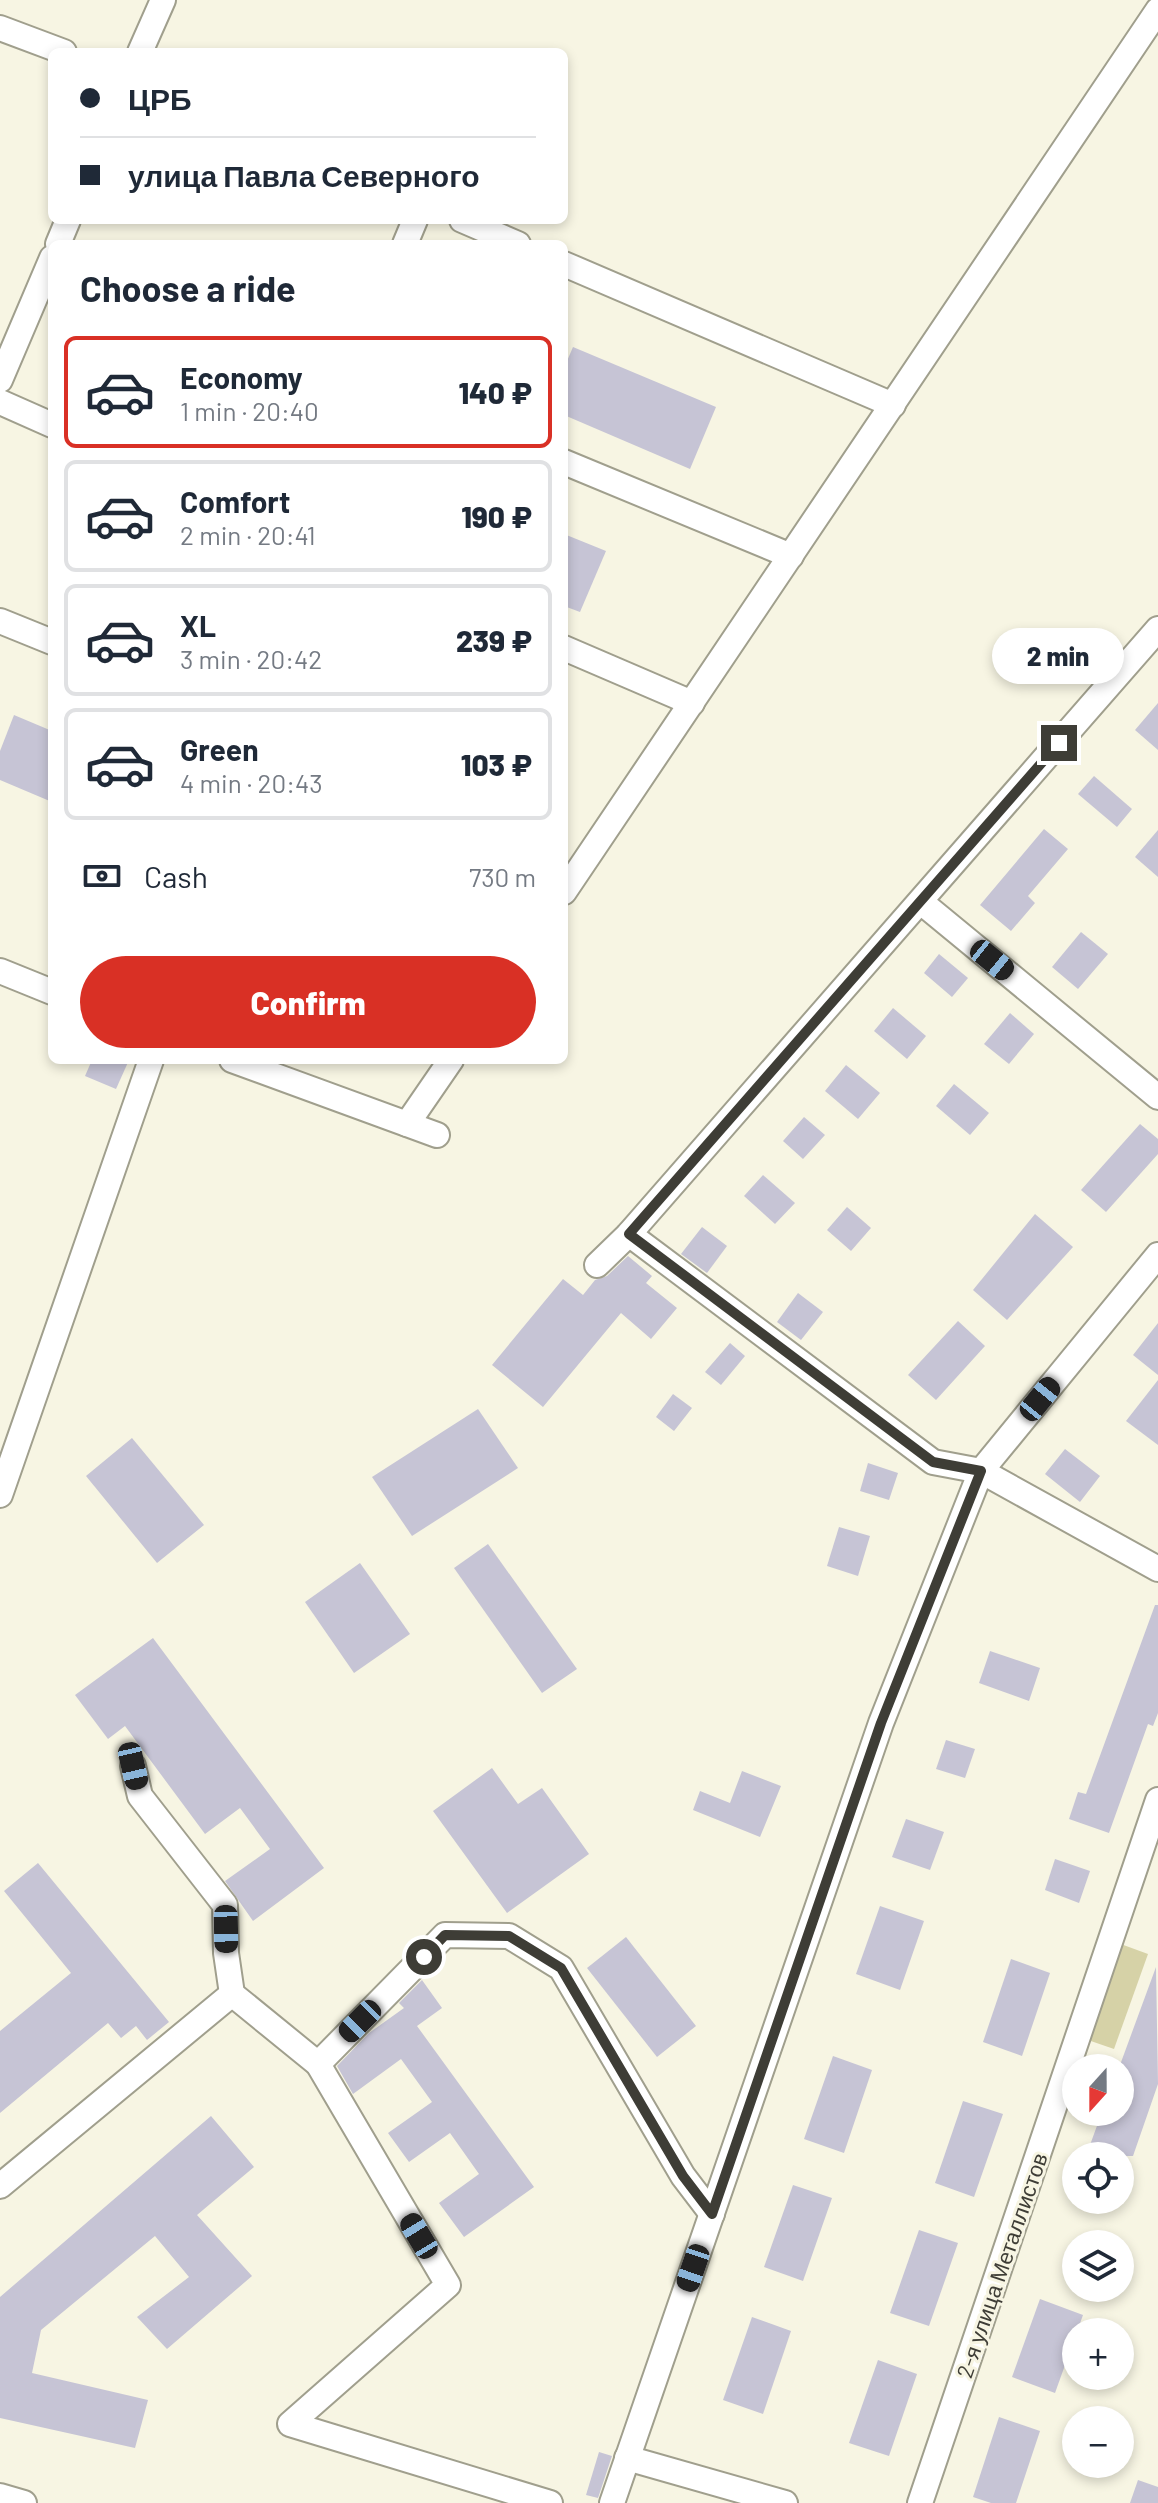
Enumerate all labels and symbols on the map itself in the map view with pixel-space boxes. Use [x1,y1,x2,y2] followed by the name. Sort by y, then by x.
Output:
[993,627,1125,683] callout: 2 min
[1041,725,1077,761] route end
[966,936,1018,984] car
[1016,1373,1064,1425] car
[116,1740,150,1792] car
[214,1905,238,1953] car
[406,1939,442,1975] route start
[335,1996,385,2046] car
[1062,2054,1134,2126] north arrow
[950,2149,1053,2381] street label: 2-я улица Металлистов
[396,2209,442,2263] car
[674,2241,712,2295] car

